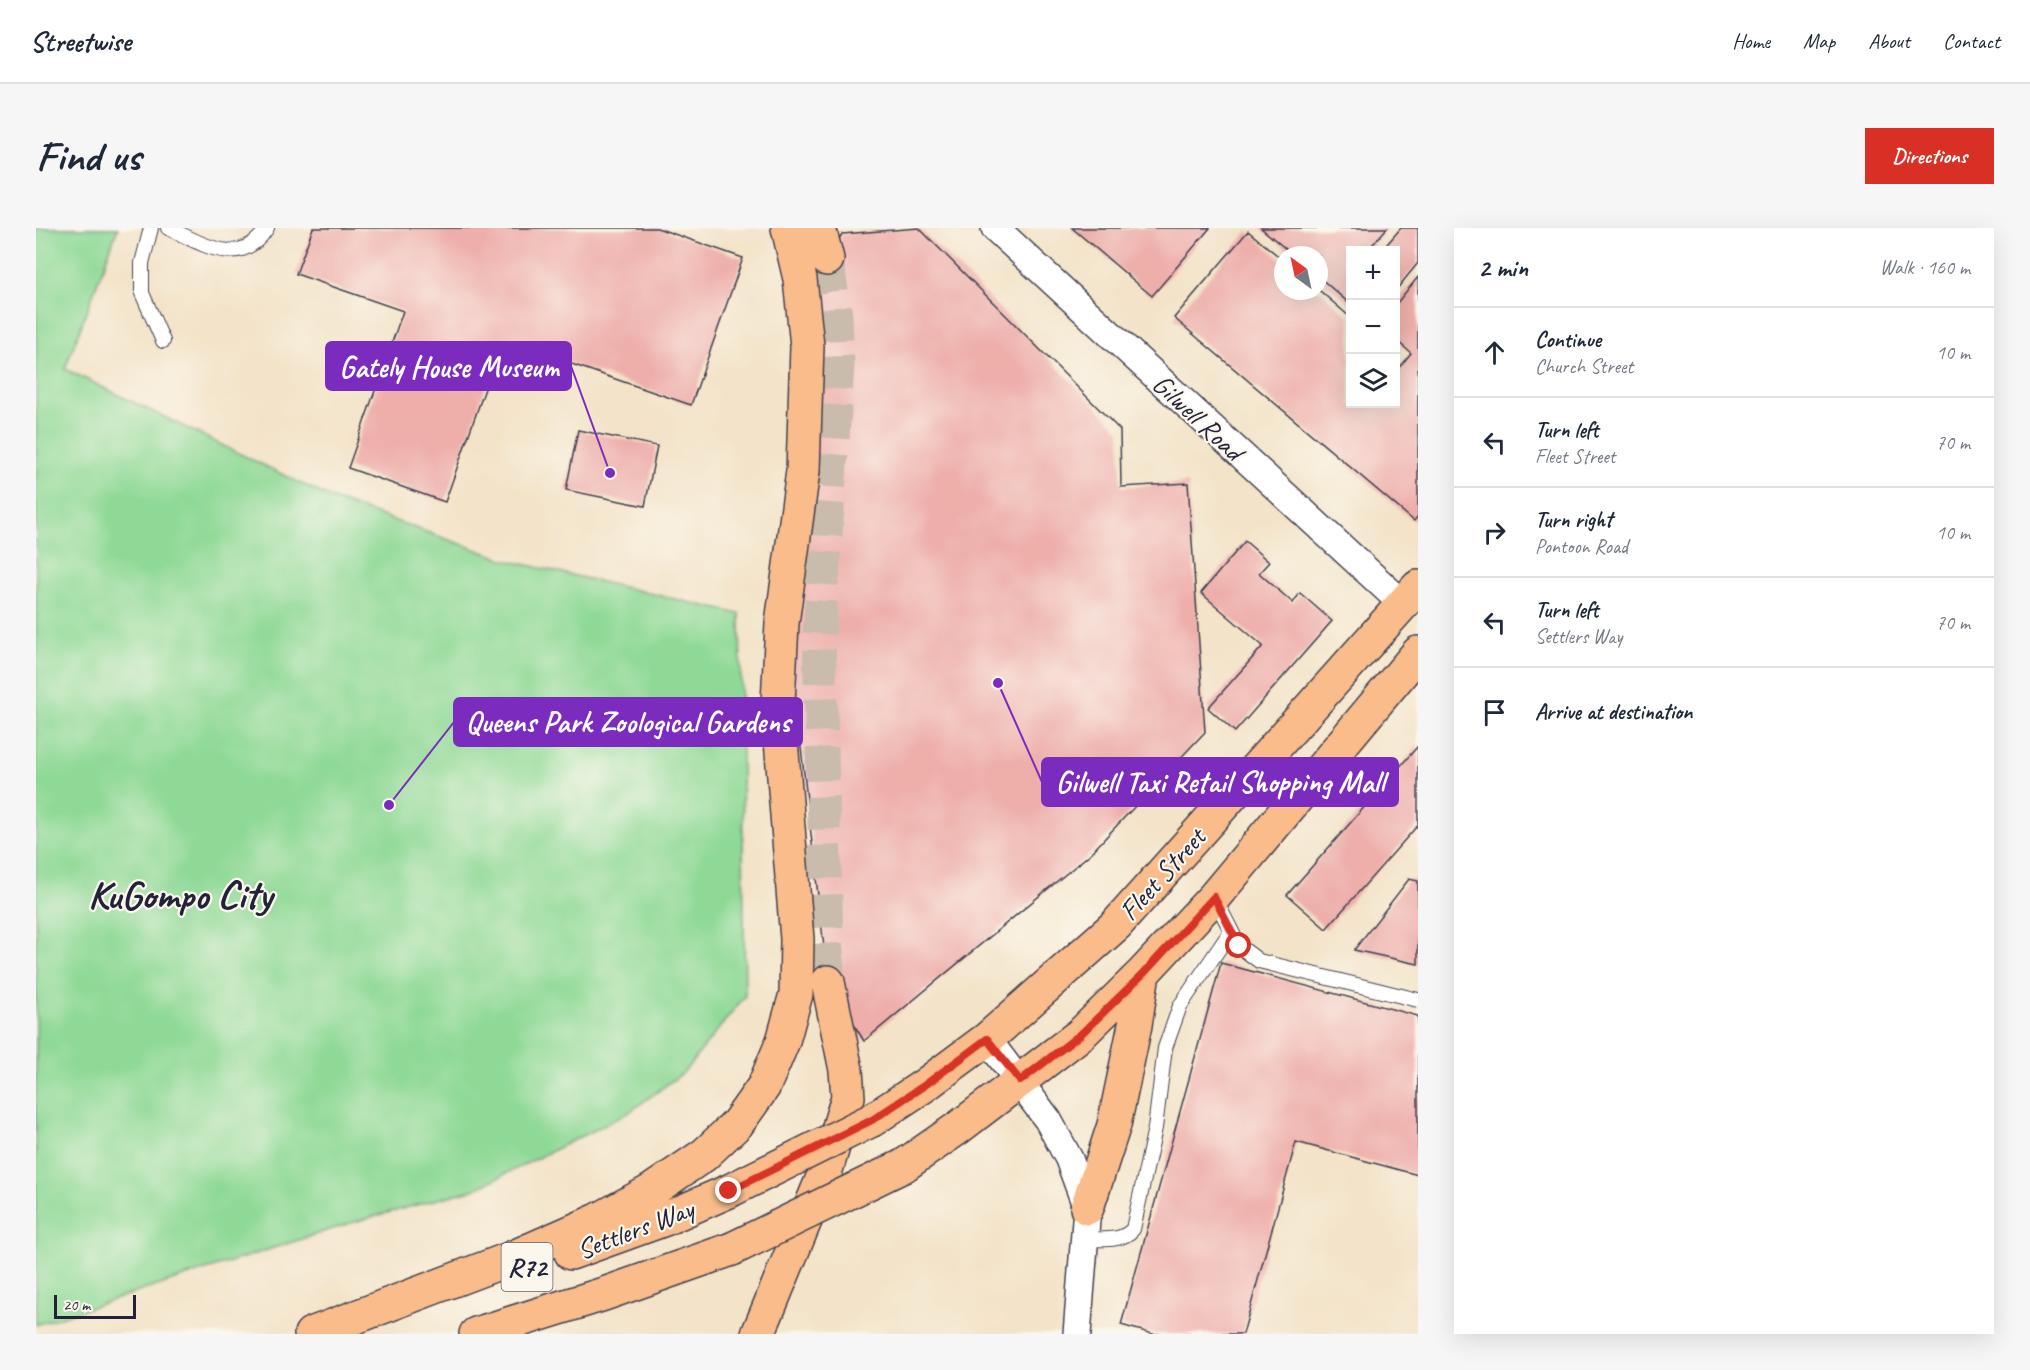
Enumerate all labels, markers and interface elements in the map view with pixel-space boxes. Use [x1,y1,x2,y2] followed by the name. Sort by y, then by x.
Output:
[30,24,131,59] text: Streetwise
[1732,28,1770,54] text: Home
[1803,28,1835,54] text: Map
[1868,28,1910,54] text: About
[1943,28,2000,54] text: Contact
[1865,128,1994,184] button: Directions
[36,130,141,183] text: Find us
[1274,246,1328,300] north arrow
[1346,246,1400,408] map controls
[1346,246,1400,300] button: +
[1478,251,1528,284] text: 2 min
[1880,255,1970,280] text: Walk · 160 m
[1346,300,1400,354] button: −
[1535,326,1601,354] text: Continue
[1478,336,1511,369] icon: ahead
[1936,340,1970,365] text: 10 m
[326,342,571,390] callout: Gately House Museum
[339,348,561,386] text: Gately House Museum
[1346,354,1400,408] button: layers
[1535,354,1633,379] text: Church Street
[1145,366,1254,471] street label: Gilwell Road
[1535,416,1599,444] text: Turn left
[1478,426,1511,459] icon: left
[1936,430,1970,455] text: 70 m
[1535,444,1615,469] text: Fleet Street
[1535,506,1612,534] text: Turn right
[1478,516,1511,549] icon: right
[1936,520,1970,545] text: 10 m
[1535,534,1628,559] text: Pontoon Road
[1535,596,1599,624] text: Turn left
[1478,606,1511,639] icon: left
[1936,610,1970,635] text: 70 m
[1535,624,1622,649] text: Settlers Way
[1478,696,1511,729] icon: arrive
[454,698,802,746] callout: Queens Park Zoological Gardens
[1535,698,1692,726] text: Arrive at destination
[466,703,794,741] text: Queens Park Zoological Gardens
[1042,758,1398,806] callout: Gilwell Taxi Retail Shopping Mall
[1056,763,1390,801] text: Gilwell Taxi Retail Shopping Mall
[1111,818,1215,928] street label: Fleet Street
[88,870,275,920] district label: KuGompo City
[1225,932,1251,958] route start
[715,1177,741,1203] route end
[572,1190,701,1267] street label: Settlers Way
[502,1243,552,1291] road number: R72
[54,1292,136,1320] scale bar
[63,1295,90,1315] text: 20 m

